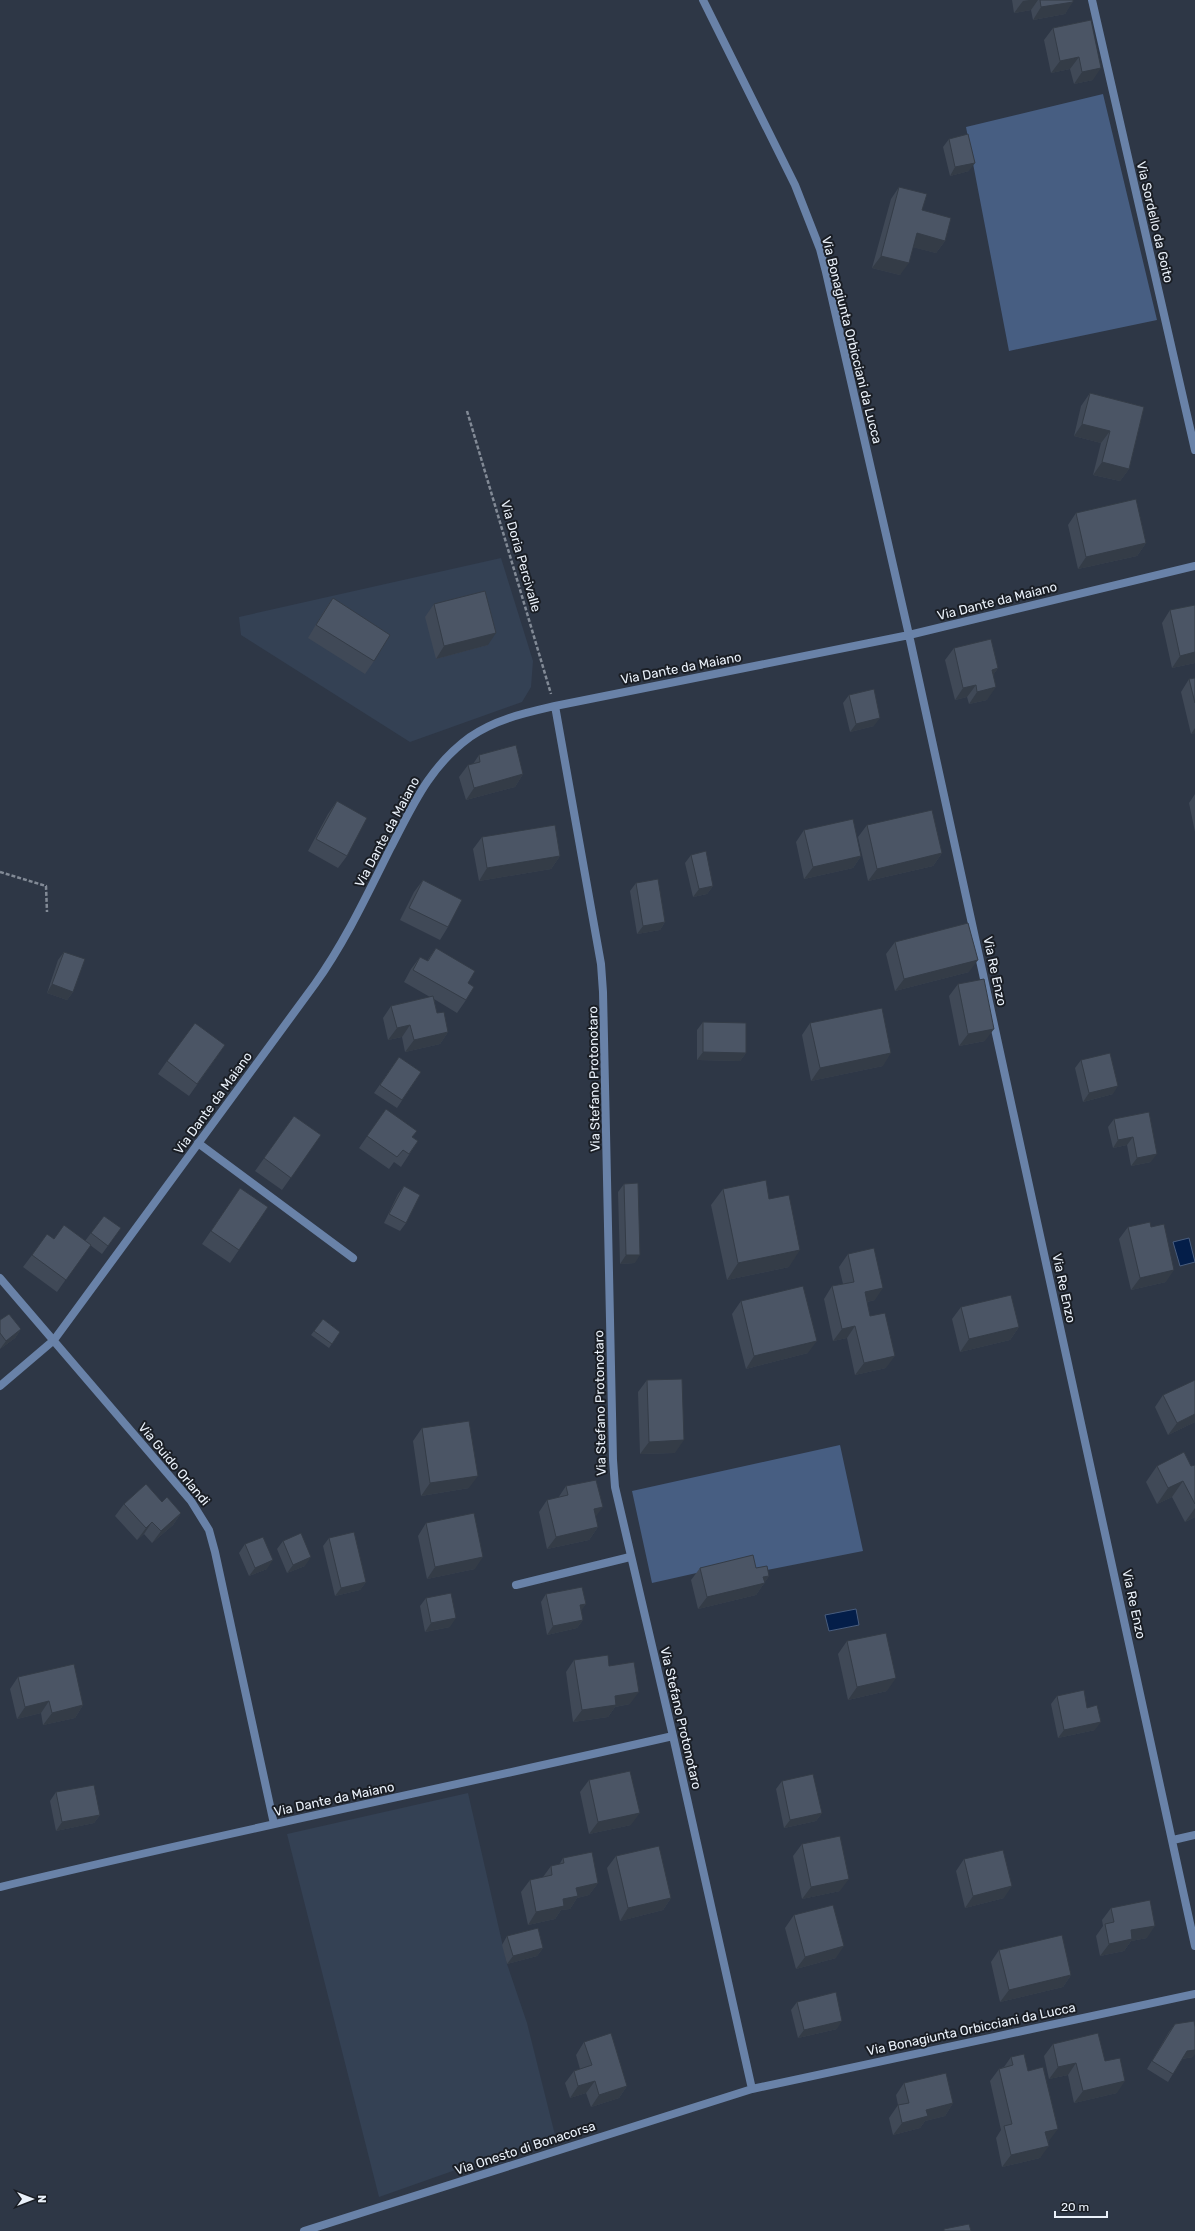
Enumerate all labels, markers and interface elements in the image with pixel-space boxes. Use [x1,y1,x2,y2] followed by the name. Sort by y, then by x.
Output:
[1134,160,1176,284] street label: Via Sordello da Goito
[818,235,885,445] street label: Via Bonagiunta Orbicciani da Lucca
[498,499,544,613] street label: Via Doria Percivalle
[936,579,1058,623] street label: Via Dante da Maiano
[619,649,743,687] street label: Via Dante da Maiano
[352,774,422,890] street label: Via Dante da Maiano
[980,935,1010,1007] street label: Via Re Enzo
[585,1006,603,1152] street label: Via Stefano Protonotaro
[171,1049,255,1157] street label: Via Dante da Maiano
[1049,1252,1079,1324] street label: Via Re Enzo
[591,1330,609,1476] street label: Via Stefano Protonotaro
[135,1420,213,1508] street label: Via Guido Orlandi
[1119,1568,1149,1640] street label: Via Re Enzo
[657,1645,705,1791] street label: Via Stefano Protonotaro
[272,1779,396,1819] street label: Via Dante da Maiano
[865,1999,1077,2059] street label: Via Bonagiunta Orbicciani da Lucca
[453,2118,597,2178] street label: Via Onesto di Bonacorsa
[12,2179,52,2219] north arrow
[1055,2193,1107,2219] scale bar
[35,2195,48,2203] text: N
[1061,2200,1089,2214] text: 20 m

